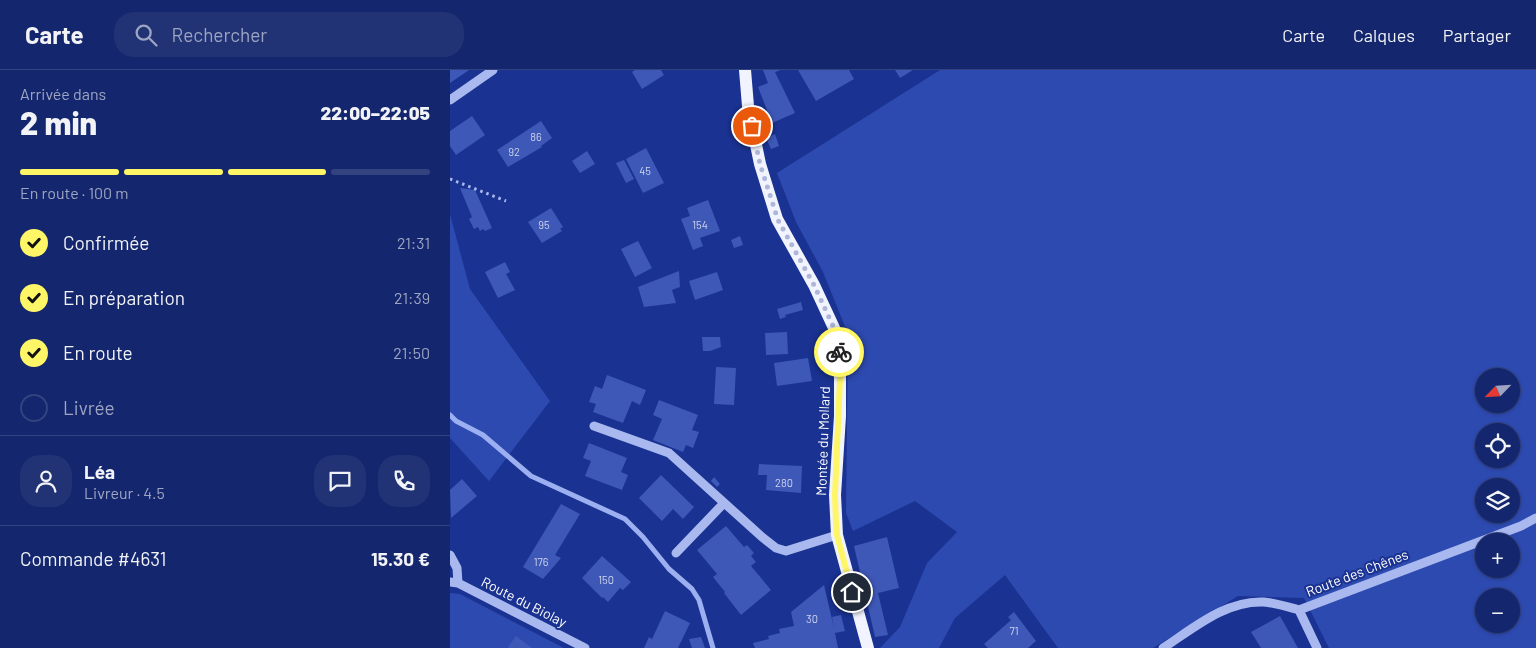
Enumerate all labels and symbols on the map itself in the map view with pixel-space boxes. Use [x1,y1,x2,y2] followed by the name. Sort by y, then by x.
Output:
[731,105,773,147] pin
[530,130,542,143] house number: 86
[508,145,520,158] house number: 92
[639,164,651,177] house number: 45
[538,218,550,231] house number: 95
[692,218,708,231] house number: 154
[814,327,864,377] courier
[1475,368,1520,412] north arrow
[812,386,833,496] street label: Montée du Mollard
[775,476,793,489] house number: 280
[1303,545,1411,600] street label: Route des Chênes
[534,555,549,568] house number: 176
[831,571,873,613] pin
[479,573,570,631] street label: Route du Biolay
[598,573,614,586] house number: 150
[806,612,818,625] house number: 30
[1009,624,1019,637] house number: 71

